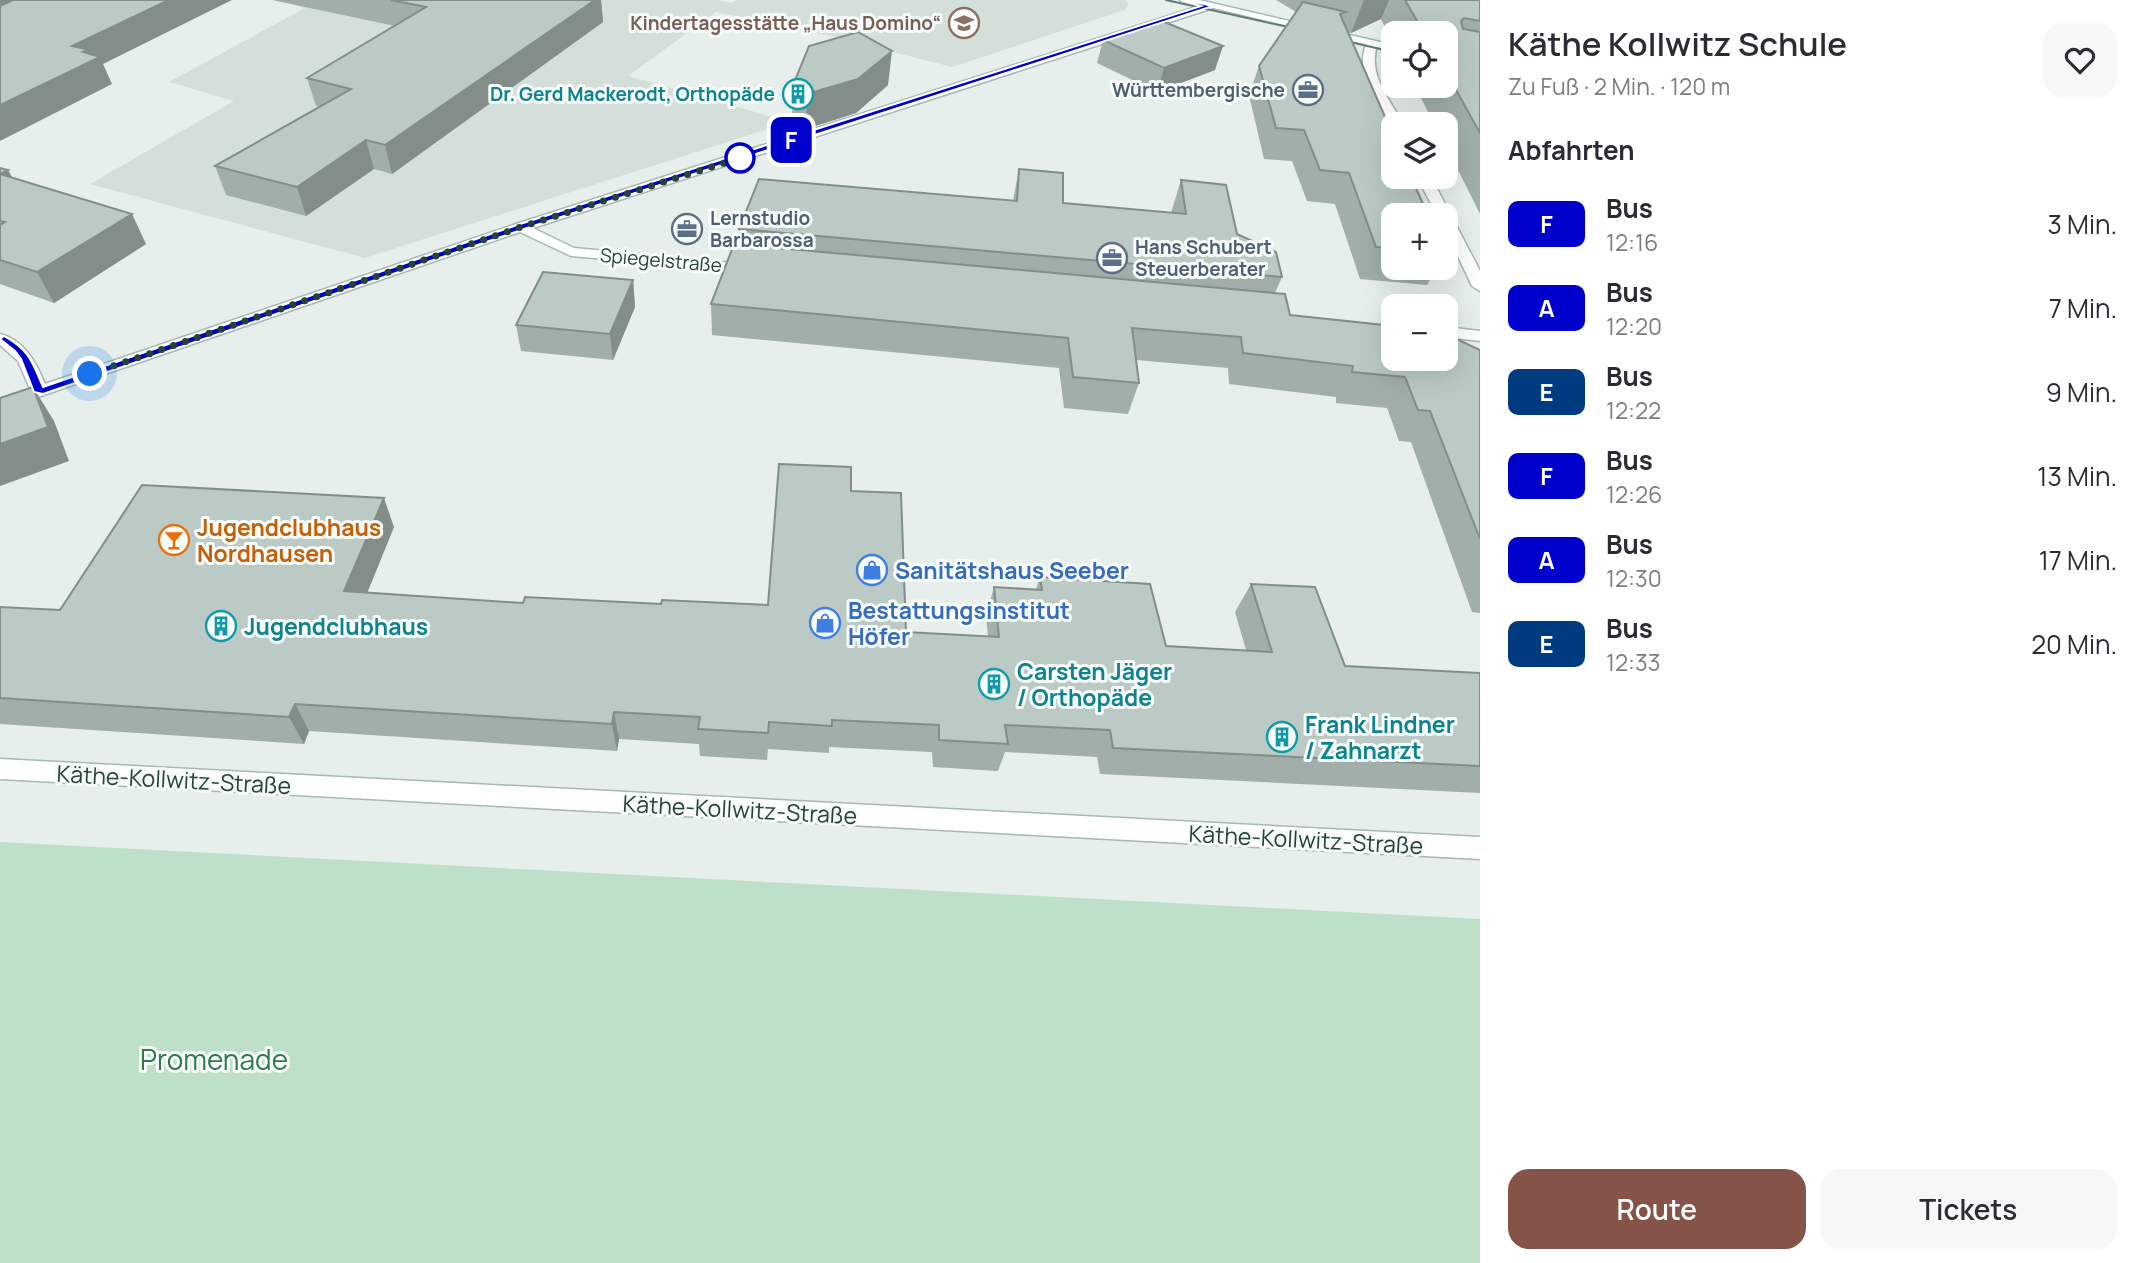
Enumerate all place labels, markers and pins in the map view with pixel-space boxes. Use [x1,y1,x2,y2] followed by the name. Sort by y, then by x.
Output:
[947,6,981,40] school or university icon: Kindertagesstätte „Haus Domino“
[630,10,941,36] place label: Kindertagesstätte „Haus Domino“
[1291,73,1325,107] office icon: Württembergische
[781,77,815,111] building icon: Dr. Gerd Mackerodt, Orthopäde
[1112,77,1285,103] place label: Württembergische
[490,81,775,107] place label: Dr. Gerd Mackerodt, Orthopäde
[725,143,755,173] unlabelled marker
[710,205,814,253] place label: Lernstudio Barbarossa
[670,212,704,246] office icon: Lernstudio Barbarossa
[1135,234,1272,282] place label: Hans Schubert Steuerberater
[1095,241,1129,275] office icon: Hans Schubert Steuerberater
[197,511,381,569] place label: Jugendclubhaus Nordhausen
[157,523,191,557] bar icon: Jugendclubhaus Nordhausen
[855,553,889,587] shop icon: Sanitätshaus Seeber
[895,554,1129,586] place label: Sanitätshaus Seeber
[848,594,1070,652] place label: Bestattungsinstitut Höfer
[808,606,842,640] shop icon: Bestattungsinstitut Höfer
[204,609,238,643] building icon: Jugendclubhaus
[244,610,428,642] place label: Jugendclubhaus
[1017,655,1172,713] place label: Carsten Jäger / Orthopäde
[977,667,1011,701] building icon: Carsten Jäger / Orthopäde
[1305,708,1455,766] place label: Frank Lindner / Zahnarzt
[1265,720,1299,754] building icon: Frank Lindner / Zahnarzt

